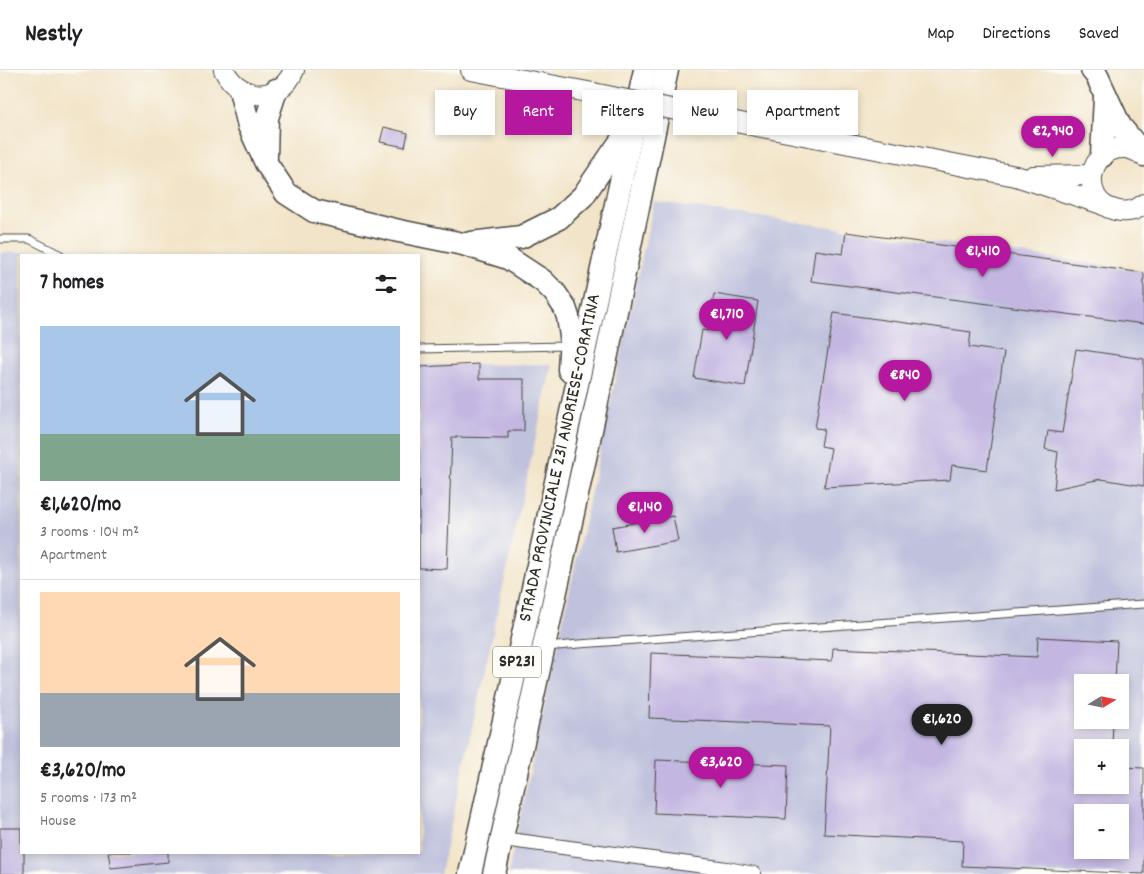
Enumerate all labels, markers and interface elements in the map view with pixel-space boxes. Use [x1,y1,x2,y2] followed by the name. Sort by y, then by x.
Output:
[25,18,82,52] text: Nestly
[927,22,954,47] text: Map
[982,22,1051,47] text: Directions
[1079,22,1119,47] text: Saved
[435,90,495,135] chip: Buy
[505,90,572,135] chip: Rent
[582,90,663,135] chip: Filters
[673,90,737,135] chip: New
[747,90,858,135] chip: Apartment
[1012,116,1094,158] pin: €2,940
[1032,120,1074,143] text: €2,940
[942,236,1024,278] pin: €1,410
[966,240,1000,263] text: €1,410
[40,269,104,299] text: 7 homes
[372,270,400,298] icon: filters
[513,291,609,625] street label: STRADA PROVINCIALE 231 ANDRIESE-CORATINA
[686,298,768,341] pin: €1,710
[710,303,744,326] text: €1,710
[175,359,265,449] icon: home
[875,360,935,402] pin: €840
[890,364,920,387] text: €840
[40,491,121,521] text: €1,620/mo
[604,492,686,534] pin: €1,140
[628,496,662,519] text: €1,140
[40,521,139,544] text: 3 rooms · 104 m²
[40,544,107,567] text: Apartment
[175,624,265,714] icon: home
[493,646,541,678] road number: SP231
[1074,674,1129,729] north arrow
[1074,674,1129,859] map controls
[901,704,983,746] pin: €1,620
[922,708,962,731] text: €1,620
[1074,739,1129,794] button: +
[680,746,762,789] pin: €3,620
[700,751,742,774] text: €3,620
[40,757,126,787] text: €3,620/mo
[40,787,137,810] text: 5 rooms · 173 m²
[1074,804,1129,859] button: −
[40,810,76,833] text: House

